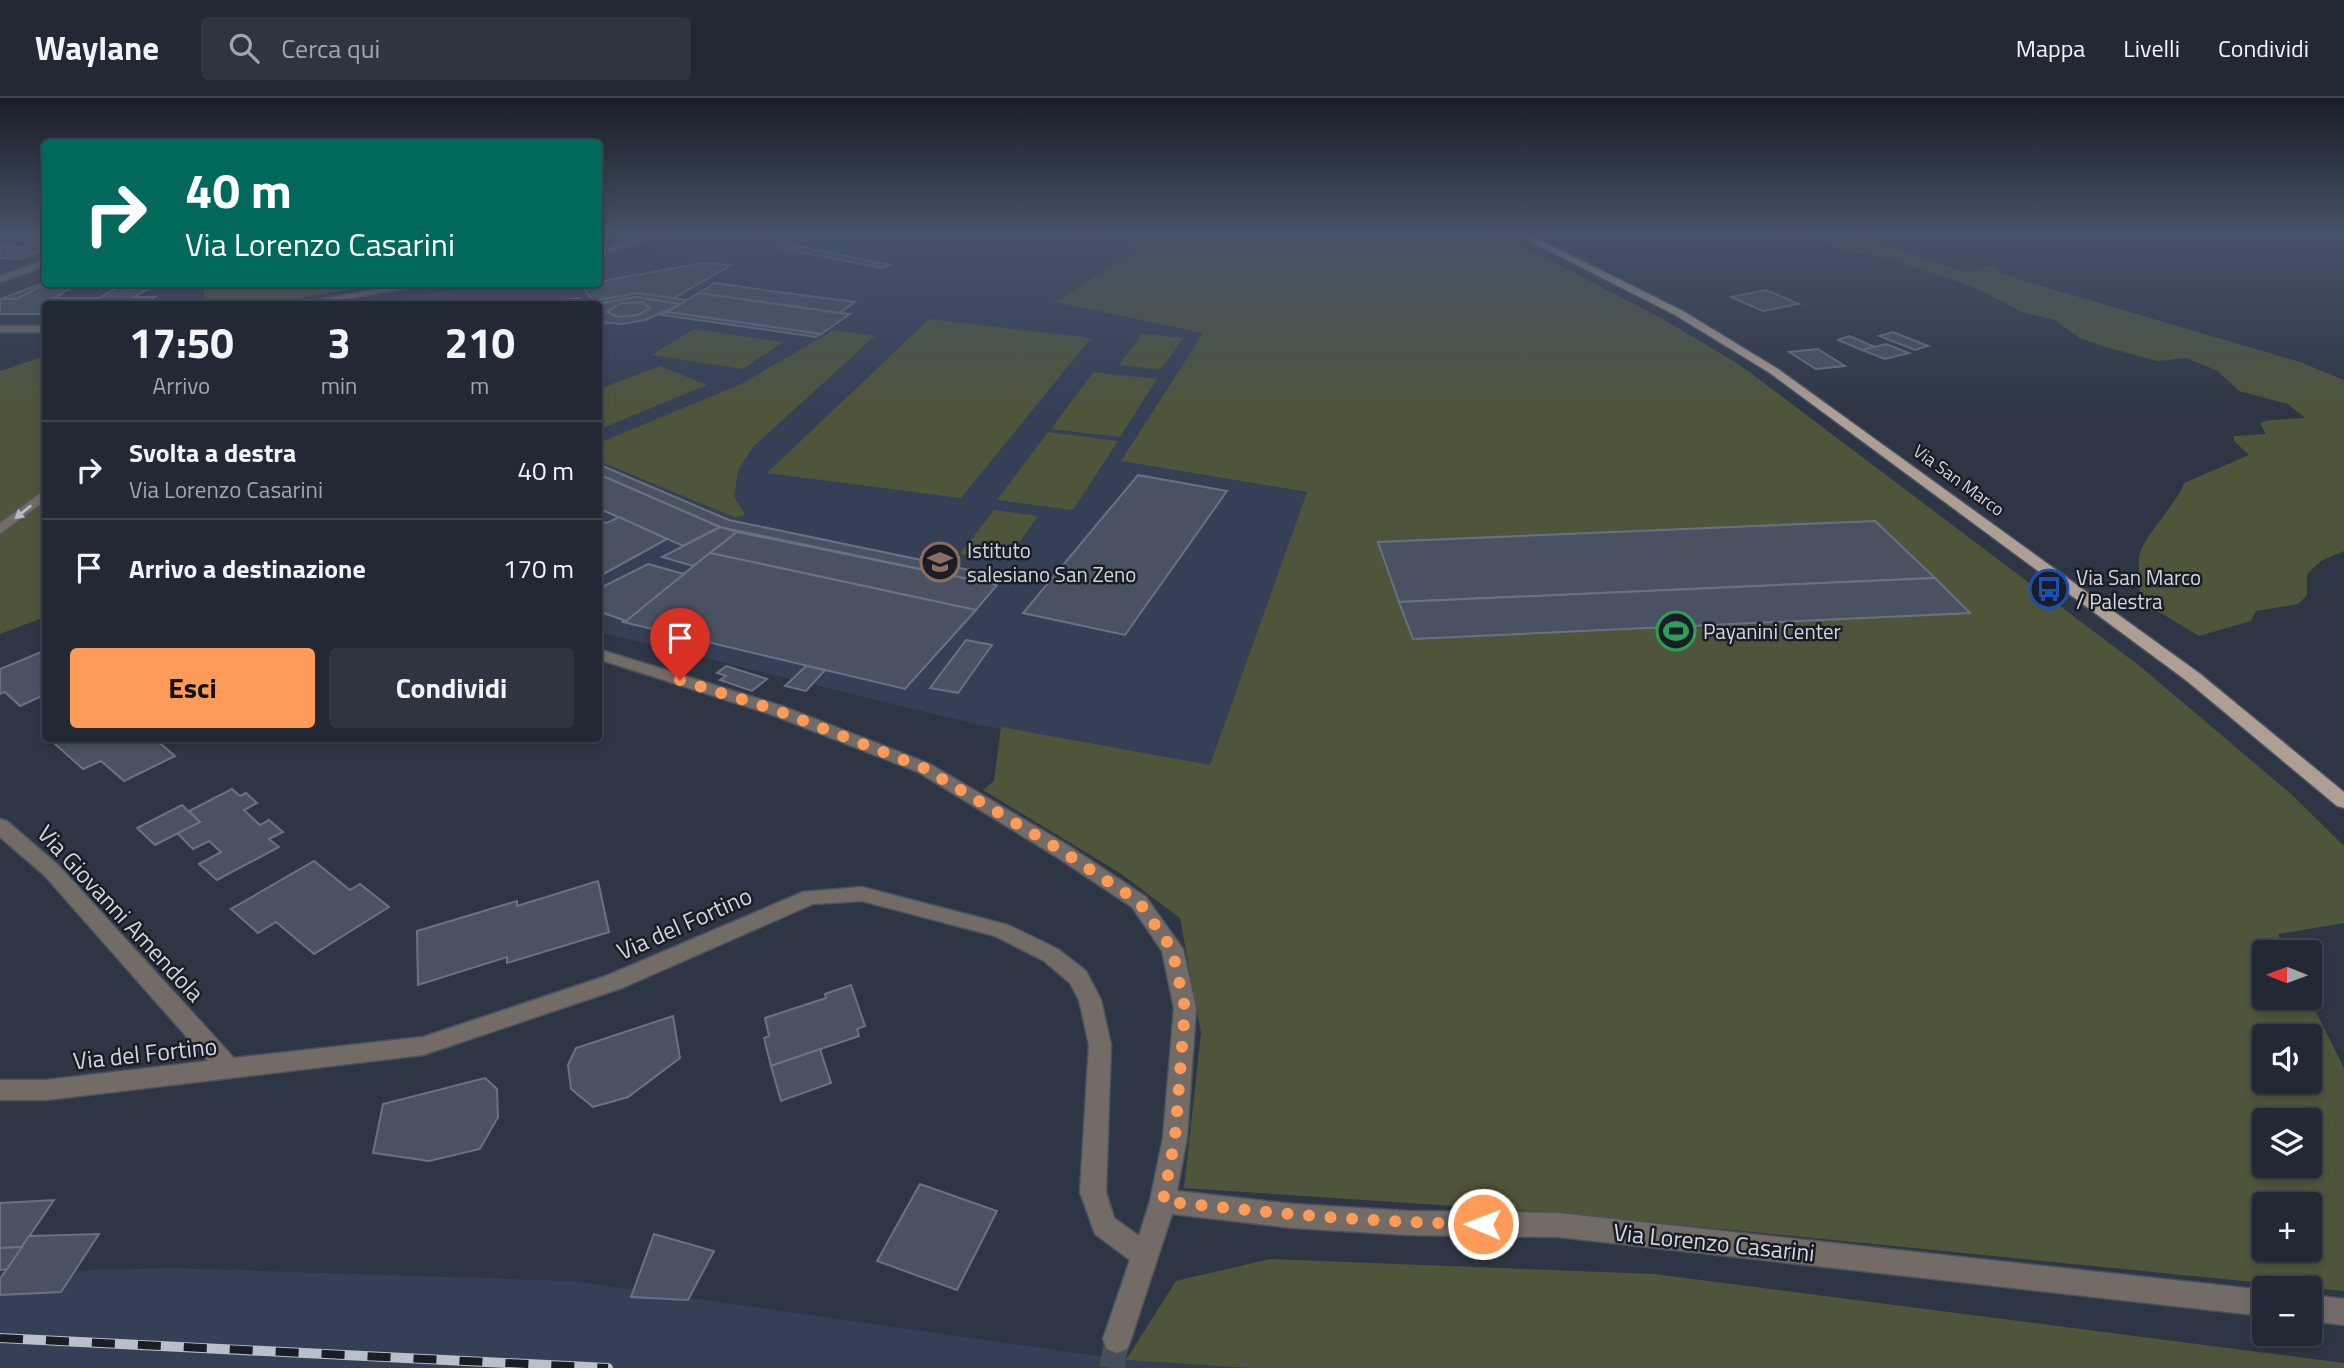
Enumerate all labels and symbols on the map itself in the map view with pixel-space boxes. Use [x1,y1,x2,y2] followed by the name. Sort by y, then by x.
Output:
[1908,438,2010,522] street label: Via San Marco
[14,504,32,519] one-way arrow
[967,534,1136,590] place label: Istituto salesiano San Zeno
[919,541,961,583] school or university icon: Istituto salesiano San Zeno
[2076,561,2201,617] place label: Via San Marco / Palestra
[2028,568,2070,610] bus stop icon: Via San Marco / Palestra
[650,608,710,680] pin
[1655,610,1697,652] sports icon: Payanini Center
[1703,615,1841,647] place label: Payanini Center
[29,816,213,1010] street label: Via Giovanni Amendola
[611,877,757,969] street label: Via del Fortino
[2252,940,2322,1010] north arrow
[71,1028,219,1078] street label: Via del Fortino
[1446,1187,1520,1261] position arrow
[1611,1214,1817,1270] street label: Via Lorenzo Casarini

